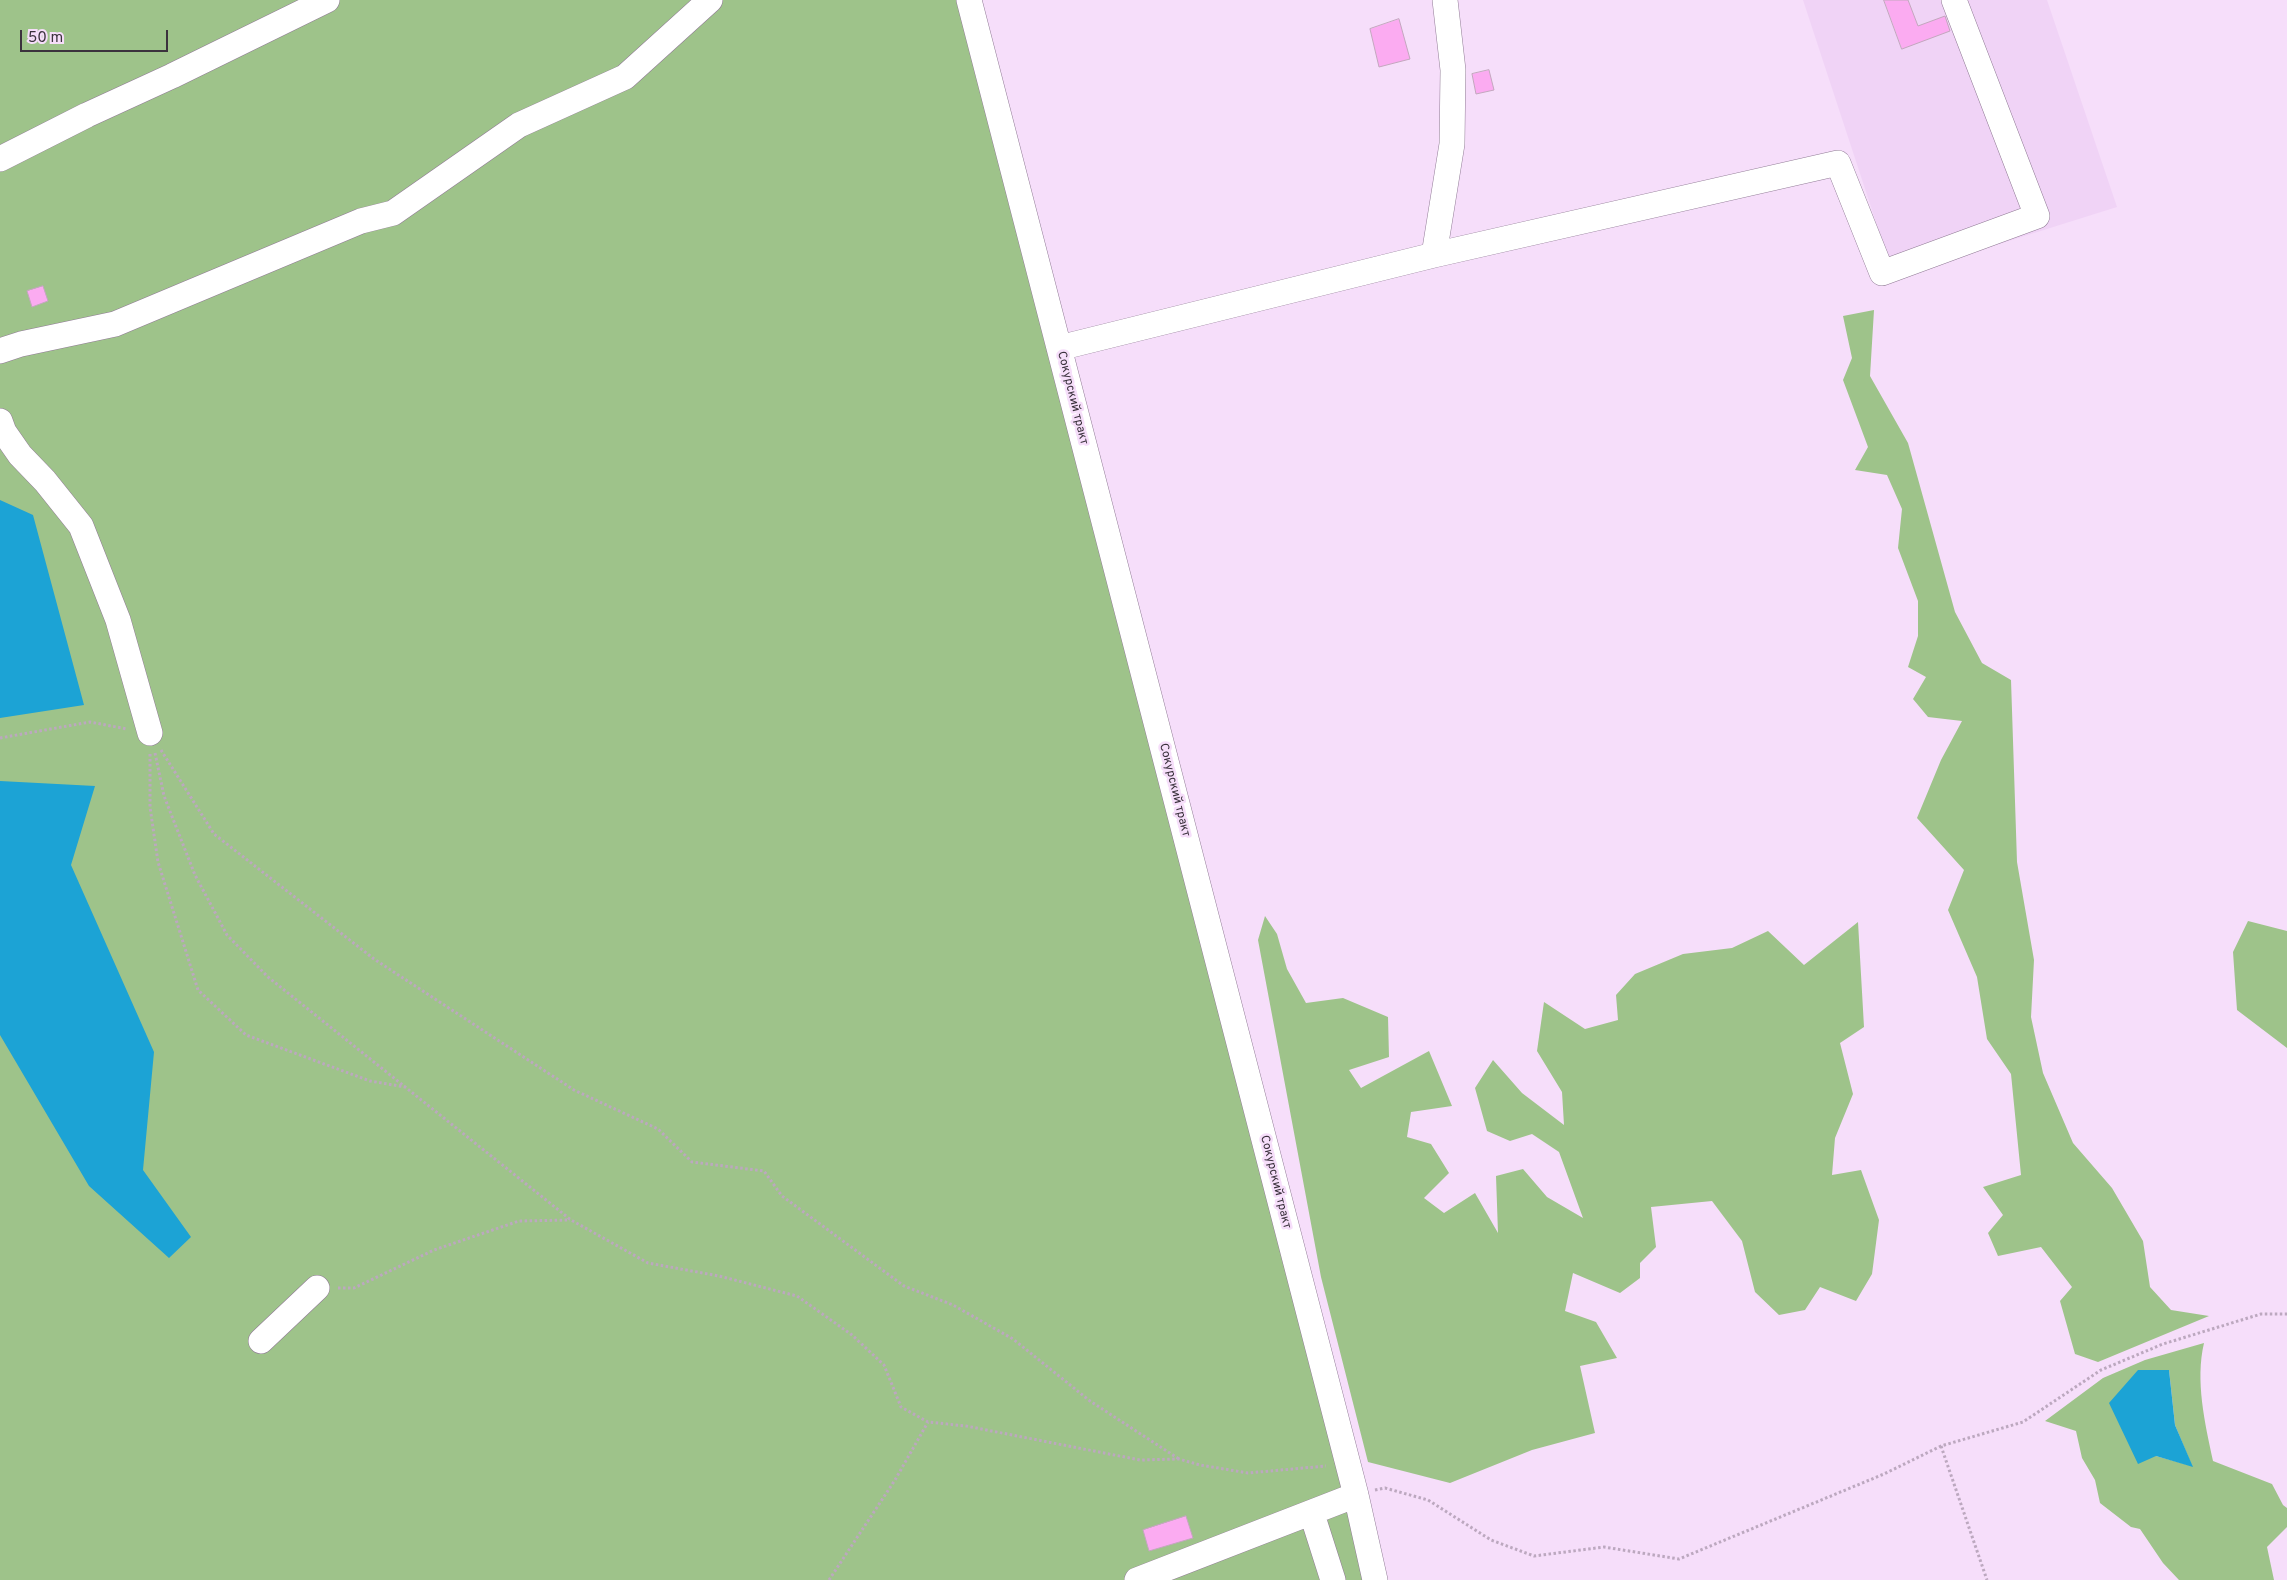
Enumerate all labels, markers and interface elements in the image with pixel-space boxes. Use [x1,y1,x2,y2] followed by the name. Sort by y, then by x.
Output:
[22,20,170,52] scale bar
[28,29,63,48] text: 50 m
[1053,350,1091,446] street label: Сокурский тракт
[1155,742,1193,838] street label: Сокурский тракт
[1256,1134,1294,1230] street label: Сокурский тракт

